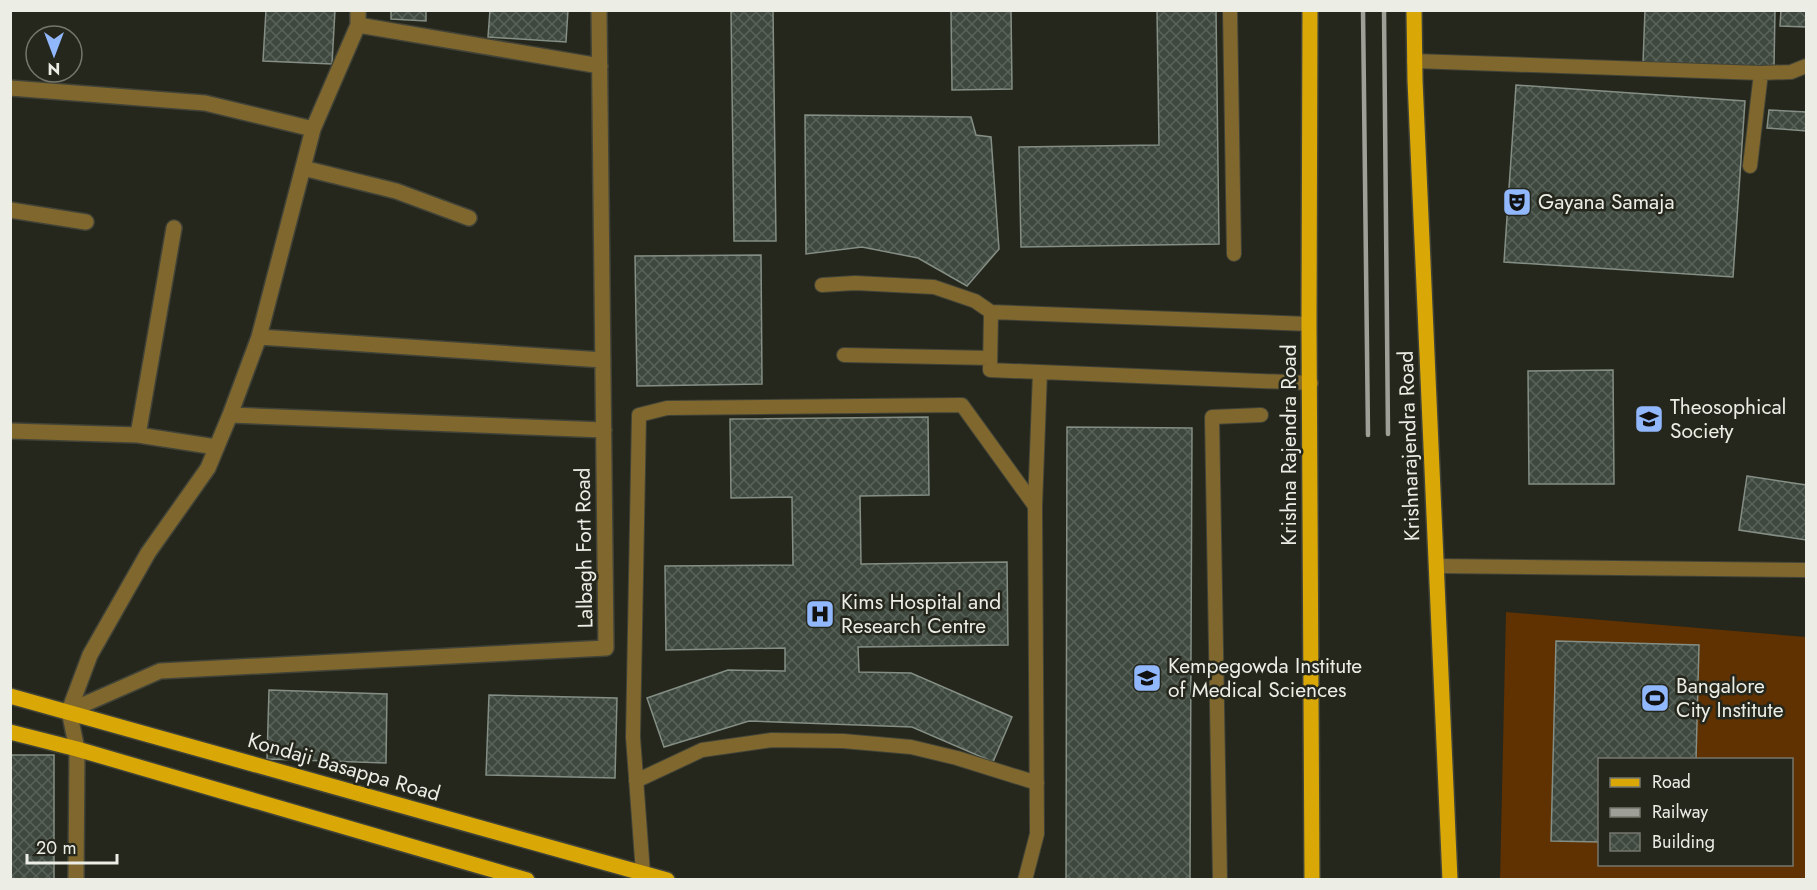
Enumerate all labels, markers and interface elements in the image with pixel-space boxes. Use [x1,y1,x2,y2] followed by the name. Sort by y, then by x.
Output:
[24,24,84,84] north arrow
[48,57,60,80] text: N
[1501,186,1533,218] theatre icon: Gayana Samaja
[1538,187,1674,217] place label: Gayana Samaja
[1274,344,1304,546] street label: Krishna Rajendra Road
[1391,350,1427,542] street label: Krishnarajendra Road
[1670,392,1786,446] place label: Theosophical Society
[1633,403,1665,435] school or university icon: Theosophical Society
[568,467,600,629] street label: Lalbagh Fort Road
[841,587,1001,641] place label: Kims Hospital and Research Centre
[804,598,836,630] hospital icon: Kims Hospital and Research Centre
[1168,651,1362,705] place label: Kempegowda Institute of Medical Sciences
[1131,662,1163,694] school or university icon: Kempegowda Institute of Medical Sciences
[1676,671,1784,725] place label: Bangalore City Institute
[1639,682,1671,714] sports icon: Bangalore City Institute
[244,725,444,809] street label: Kondaji Basappa Road
[1598,758,1793,866] legend
[1652,769,1691,795] text: Road
[1652,799,1708,825] text: Railway
[27,827,117,865] scale bar
[1652,829,1715,855] text: Building
[36,835,76,861] text: 20 m

